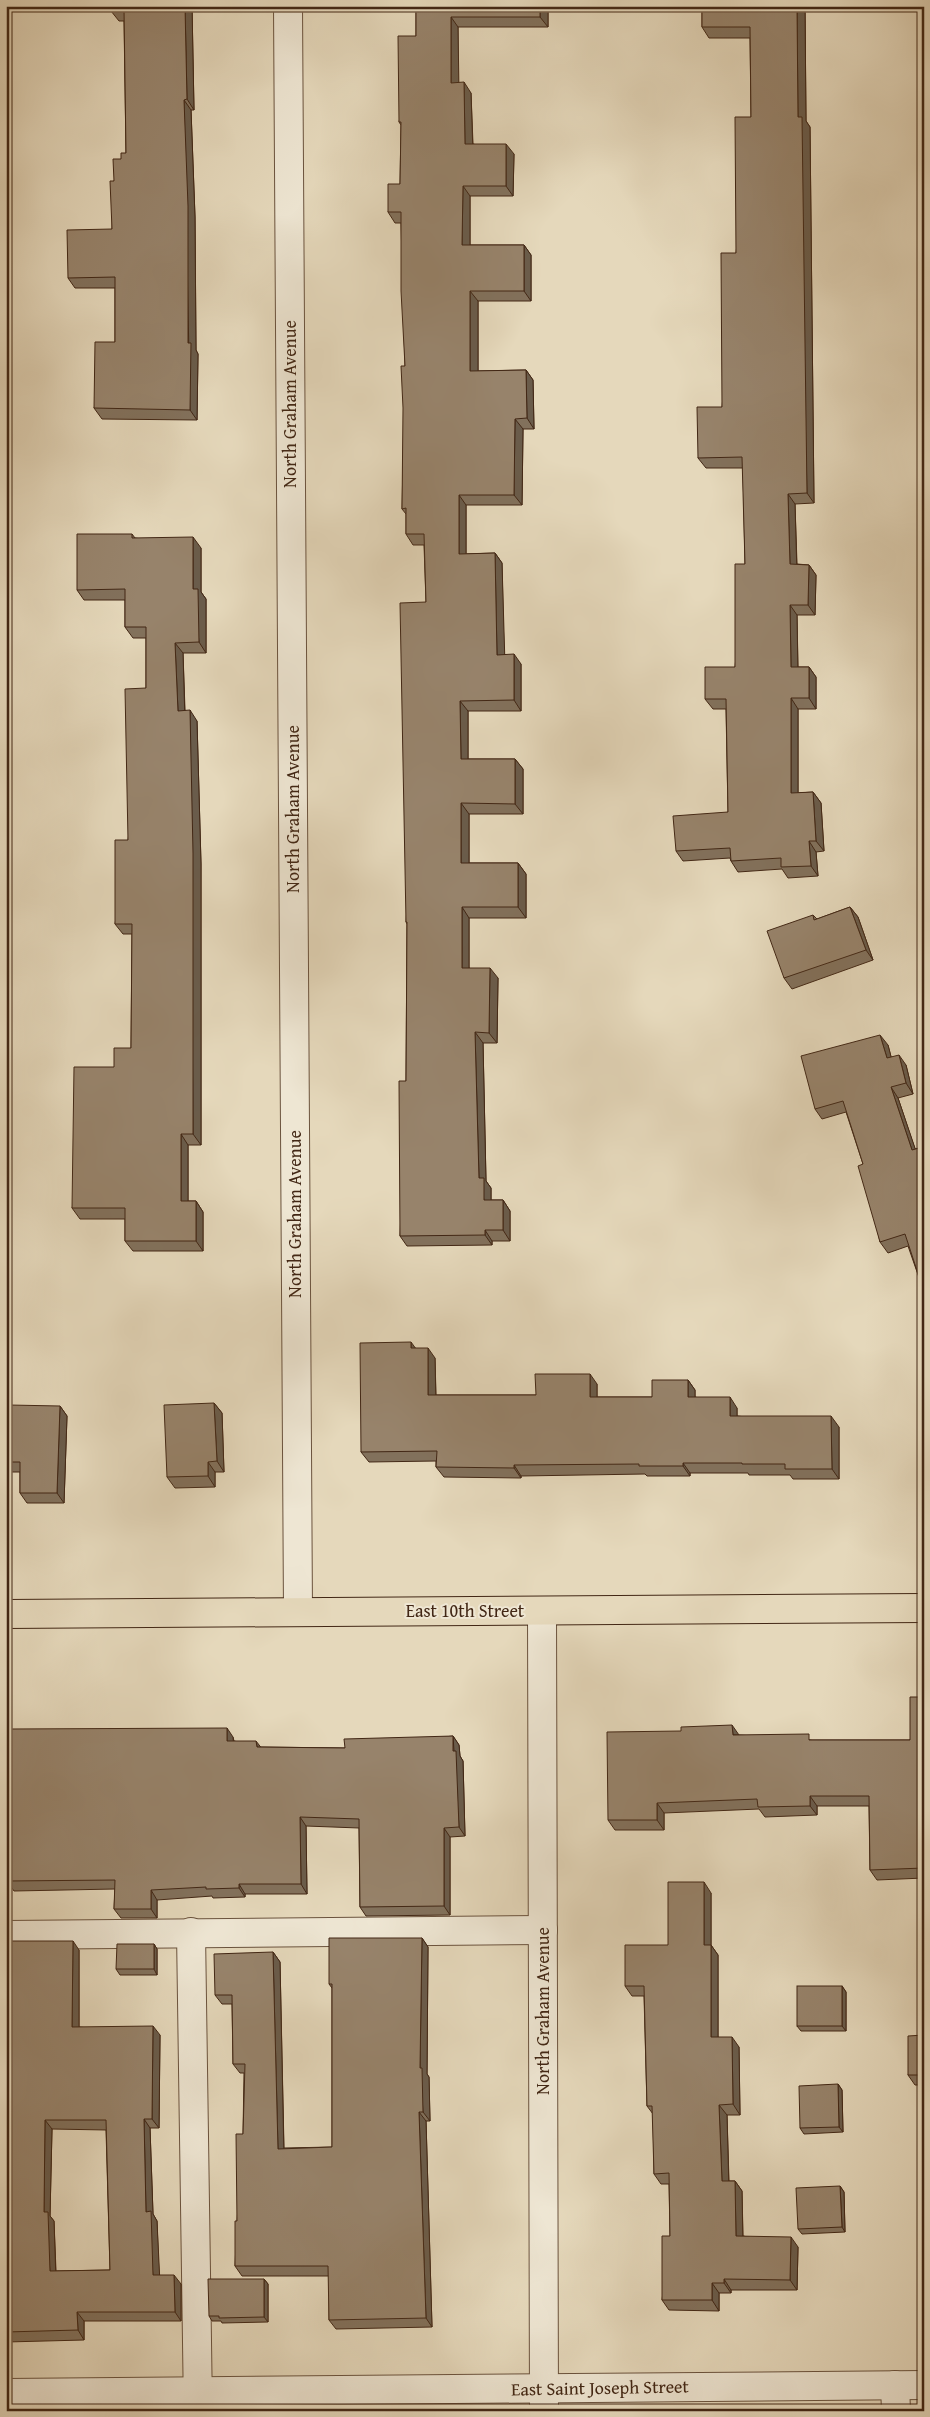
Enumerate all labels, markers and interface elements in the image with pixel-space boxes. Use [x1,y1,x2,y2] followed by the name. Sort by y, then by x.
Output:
[276,320,303,488] street label: North Graham Avenue
[279,725,306,893] street label: North Graham Avenue
[281,1130,308,1298] street label: North Graham Avenue
[406,1597,525,1624] street label: East 10th Street
[529,1927,556,2095] street label: North Graham Avenue
[511,2372,690,2403] street label: East Saint Joseph Street

